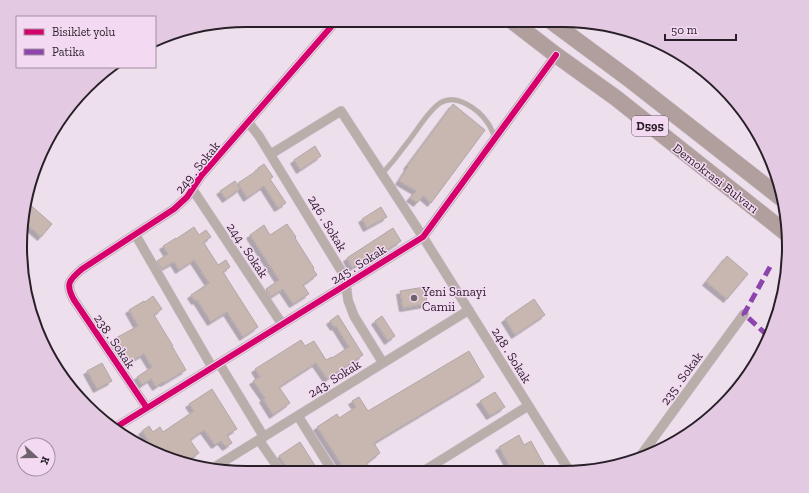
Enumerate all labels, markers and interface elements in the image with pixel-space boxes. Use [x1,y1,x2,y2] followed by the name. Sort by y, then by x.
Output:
[16,16,156,68] legend
[665,16,736,42] scale bar
[671,23,698,37] text: 50 m
[52,25,116,39] text: Bisiklet yolu
[52,45,85,59] text: Patika
[632,116,668,136] road number: D595
[172,138,223,196] street label: 249 . Sokak
[670,140,762,217] street label: Demokrasi Bulvarı
[305,193,350,254] street label: 246 . Sokak
[224,220,271,281] street label: 244 . Sokak
[328,241,389,287] street label: 245 . Sokak
[421,284,486,314] place label: Yeni Sanayi Camii
[409,293,419,303] marker: Yeni Sanayi Camii
[91,311,138,371] street label: 238 . Sokak
[489,325,535,386] street label: 248 . Sokak
[657,349,706,408] street label: 235 . Sokak
[305,356,364,400] street label: 243. Sokak
[16,437,56,477] north arrow
[37,455,52,467] text: K

